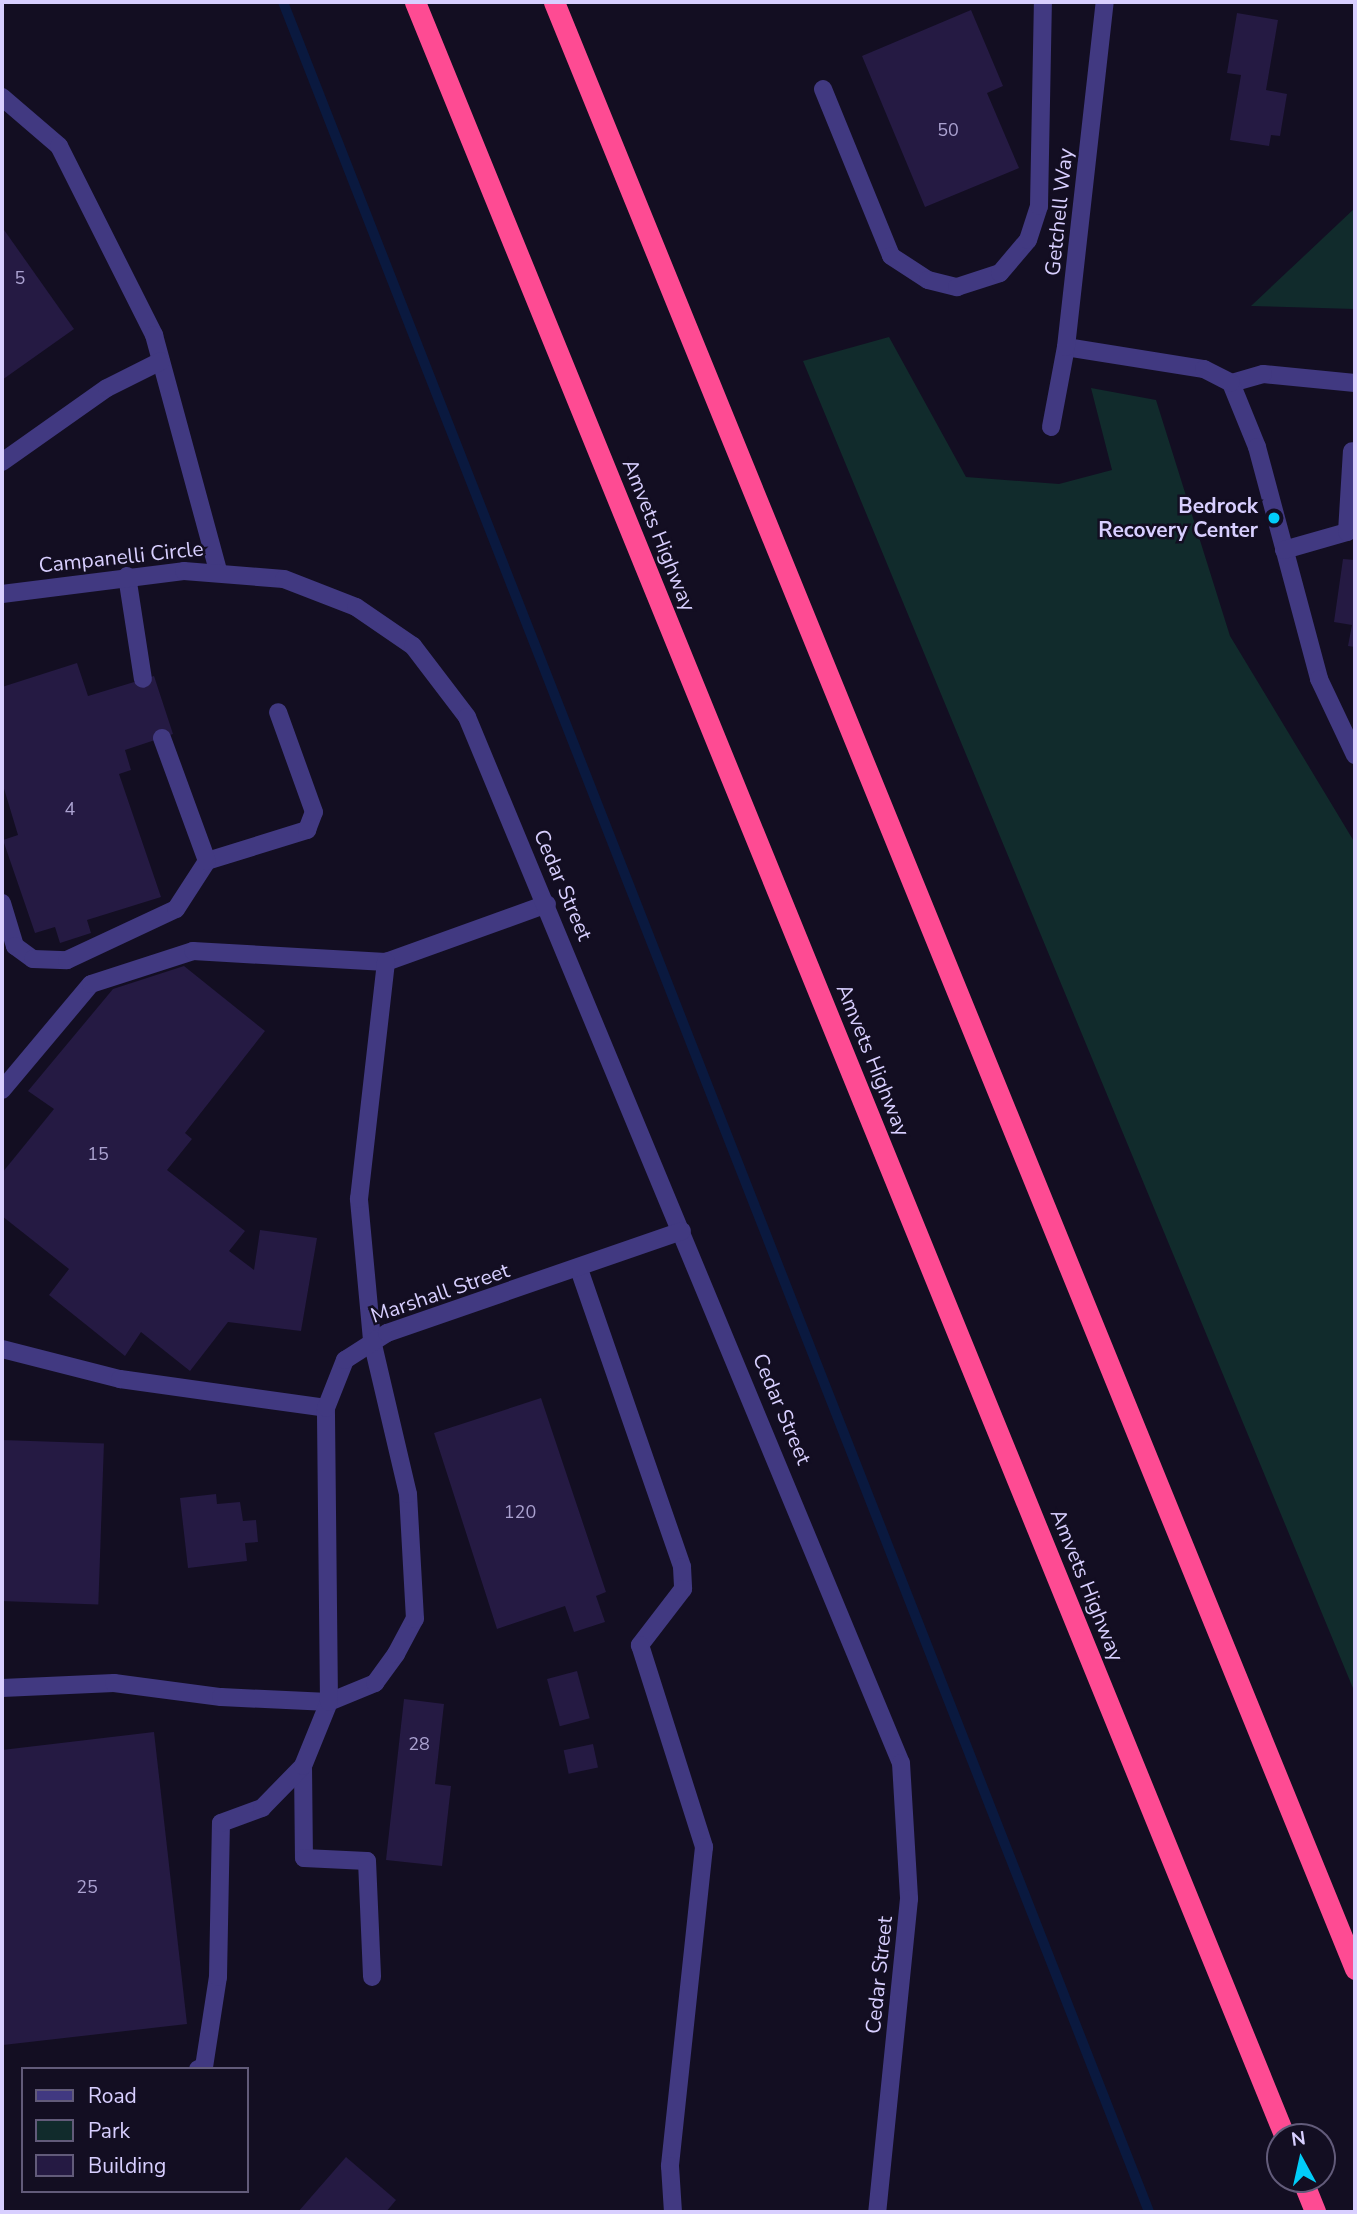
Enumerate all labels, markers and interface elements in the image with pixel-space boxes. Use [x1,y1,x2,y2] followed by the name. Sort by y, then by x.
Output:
[937,119,959,141] house number: 50
[1040,147,1078,277] street label: Getchell Way
[15,267,25,289] house number: 5
[617,455,701,615] street label: Amvets Highway
[1098,493,1258,543] place label: Bedrock Recovery Center
[1264,508,1284,528] marker: Bedrock Recovery Center
[37,536,205,578] street label: Campanelli Circle
[65,798,75,820] house number: 4
[528,826,598,944] street label: Cedar Street
[831,980,915,1140] street label: Amvets Highway
[87,1143,109,1165] house number: 15
[367,1258,513,1328] street label: Marshall Street
[747,1350,817,1468] street label: Cedar Street
[504,1501,536,1523] house number: 120
[1045,1505,1129,1665] street label: Amvets Highway
[408,1733,430,1755] house number: 28
[76,1876,98,1898] house number: 25
[860,1915,898,2035] street label: Cedar Street
[21,2067,248,2193] legend
[88,2082,137,2110] text: Road
[88,2117,130,2145] text: Park
[1266,2123,1336,2193] north arrow
[1290,2125,1307,2153] text: N
[88,2152,166,2180] text: Building

